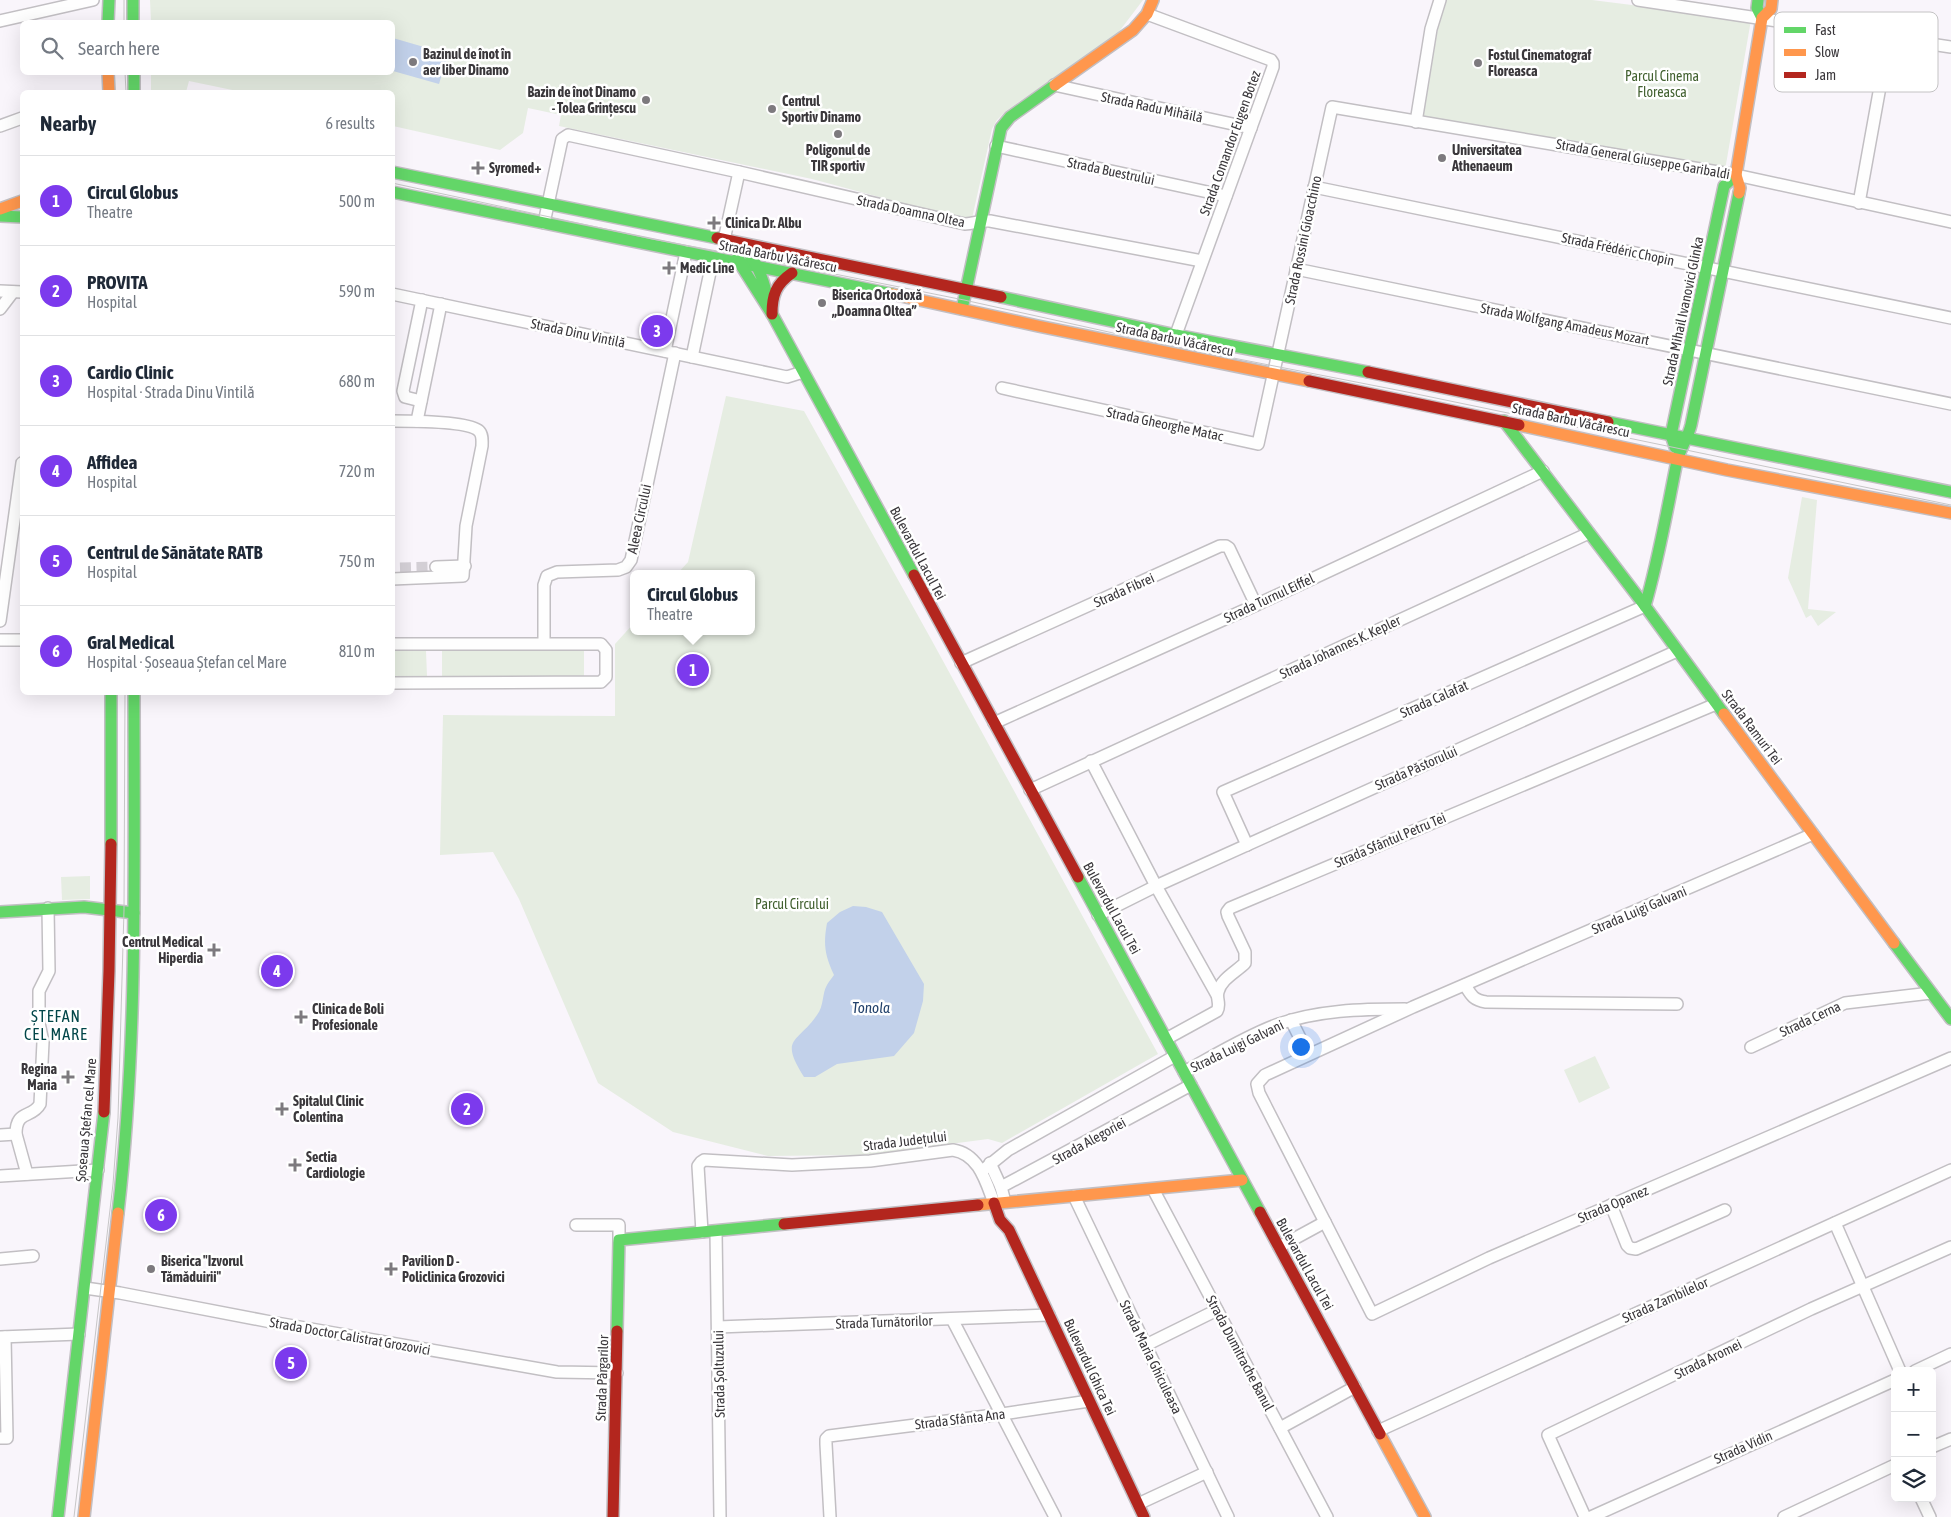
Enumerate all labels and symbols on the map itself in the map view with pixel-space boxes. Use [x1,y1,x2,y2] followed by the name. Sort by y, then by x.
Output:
[1774,12,1938,92] legend
[1815,22,1836,38] text: Fast
[1815,44,1840,60] text: Slow
[423,46,511,78] place label: Bazinul de înot în aer liber Dinamo
[1488,47,1591,79] place label: Fostul Cinematograf Floreasca
[407,56,419,68] marker: Bazinul de înot în aer liber Dinamo
[1472,57,1484,69] marker: Fostul Cinematograf Floreasca
[1815,67,1836,83] text: Jam
[1196,68,1264,218] street label: Strada Comandor Eugen Botez
[1625,68,1699,100] park label: Parcul Cinema Floreasca
[527,84,636,117] place label: Bazin de înot Dinamo - Tolea Grințescu
[1100,88,1204,126] street label: Strada Radu Mihăilă
[782,93,861,125] place label: Centrul Sportiv Dinamo
[640,94,652,106] marker: Bazin de înot Dinamo - Tolea Grințescu
[766,103,778,115] marker: Centrul Sportiv Dinamo
[832,128,844,140] marker: Poligonul de TIR sportiv
[1555,136,1731,182] street label: Strada General Giuseppe Garibaldi
[806,142,870,174] place label: Poligonul de TIR sportiv
[1451,142,1522,174] place label: Universitatea Athenaeum
[1436,152,1448,164] marker: Universitatea Athenaeum
[1066,154,1156,188] street label: Strada Buestrului
[489,160,542,176] place label: Syromed+
[471,161,485,175] marker: Syromed+
[1282,174,1324,306] street label: Strada Rossini Gioacchino
[855,192,967,230] street label: Strada Doamna Oltea
[725,215,802,231] place label: Clinica Dr. Albu
[707,216,721,230] marker: Clinica Dr. Albu
[1560,229,1676,269] street label: Strada Frédéric Chopin
[1659,235,1707,387] street label: Strada Mihail Ivanovici Glinka
[718,237,838,275] street label: Strada Barbu Văcărescu
[680,260,734,276] place label: Medic Line
[662,261,676,275] marker: Medic Line
[831,287,922,319] place label: Biserica Ortodoxă „Doamna Oltea”
[816,297,828,309] marker: Biserica Ortodoxă „Doamna Oltea”
[1479,300,1651,348] street label: Strada Wolfgang Amadeus Mozart
[641,312,673,350] pin: 3
[529,315,627,351] street label: Strada Dinu Vintilă
[1115,319,1235,359] street label: Strada Barbu Văcărescu
[1511,400,1631,440] street label: Strada Barbu Văcărescu
[1105,404,1226,444] street label: Strada Gheorghe Matac
[624,483,654,555] street label: Aleea Circului
[887,504,949,602] street label: Bulevardul Lacul Tei
[1091,570,1157,610] street label: Strada Fibrei
[1221,570,1317,626] street label: Strada Turnul Eiffel
[1277,612,1404,682] street label: Strada Johannes K. Kepler
[677,651,709,689] pin: 1
[1398,677,1470,721] street label: Strada Calafat
[1719,686,1785,768] street label: Strada Ramuri Tei
[1372,743,1460,793] street label: Strada Păstorului
[1332,809,1448,871] street label: Strada Sfântul Petru Tei
[1080,859,1144,957] street label: Bulevardul Lacul Tei
[1589,883,1689,937] street label: Strada Luigi Galvani
[755,896,829,912] park label: Parcul Circului
[122,934,203,966] place label: Centrul Medical Hiperdia
[207,943,221,957] marker: Centrul Medical Hiperdia
[261,952,293,990] pin: 4
[1777,998,1843,1040] street label: Strada Cerna
[852,999,890,1016] water label: Tonola
[312,1001,384,1033] place label: Clinica de Boli Profesionale
[24,1007,88,1043] district label: ȘTEFAN CEL MARE
[294,1010,308,1024] marker: Clinica de Boli Profesionale
[1188,1017,1286,1075] street label: Strada Luigi Galvani
[1288,1034,1314,1060] your location
[73,1057,99,1183] street label: Șoseaua Ștefan cel Mare
[21,1061,57,1093] place label: Regina Maria
[61,1070,75,1084] marker: Regina Maria
[451,1090,483,1128] pin: 2
[293,1093,365,1125] place label: Spitalul Clinic Colentina
[275,1102,289,1116] marker: Spitalul Clinic Colentina
[1050,1114,1128,1168] street label: Strada Alegoriei
[862,1128,948,1154] street label: Strada Județului
[306,1149,365,1181] place label: Sectia Cardiologie
[288,1158,302,1172] marker: Sectia Cardiologie
[1575,1182,1651,1226] street label: Strada Opanez
[145,1196,177,1234] pin: 6
[1273,1215,1337,1313] street label: Bulevardul Lacul Tei
[161,1253,243,1285] place label: Biserica "Izvorul Tămăduirii"
[402,1253,505,1285] place label: Pavilion D - Policlinica Grozovici
[384,1262,398,1276] marker: Pavilion D - Policlinica Grozovici
[145,1263,157,1275] marker: Biserica "Izvorul Tămăduirii"
[1620,1274,1711,1326] street label: Strada Zambilelor
[1203,1293,1277,1414] street label: Strada Dumitrache Banul
[1117,1298,1185,1416] street label: Strada Maria Ghiculeasa
[835,1312,934,1332] street label: Strada Turnătorilor
[268,1314,432,1358] street label: Strada Doctor Calistrat Grozovici
[1061,1316,1119,1418] street label: Bulevardul Ghica Tei
[710,1330,728,1418] street label: Strada Șoltuzului
[593,1334,612,1421] street label: Strada Pârgarilor
[1672,1336,1744,1382] street label: Strada Aromei
[275,1344,307,1382] pin: 5
[914,1406,1006,1432] street label: Strada Sfânta Ana
[1711,1427,1775,1467] street label: Strada Vidin

